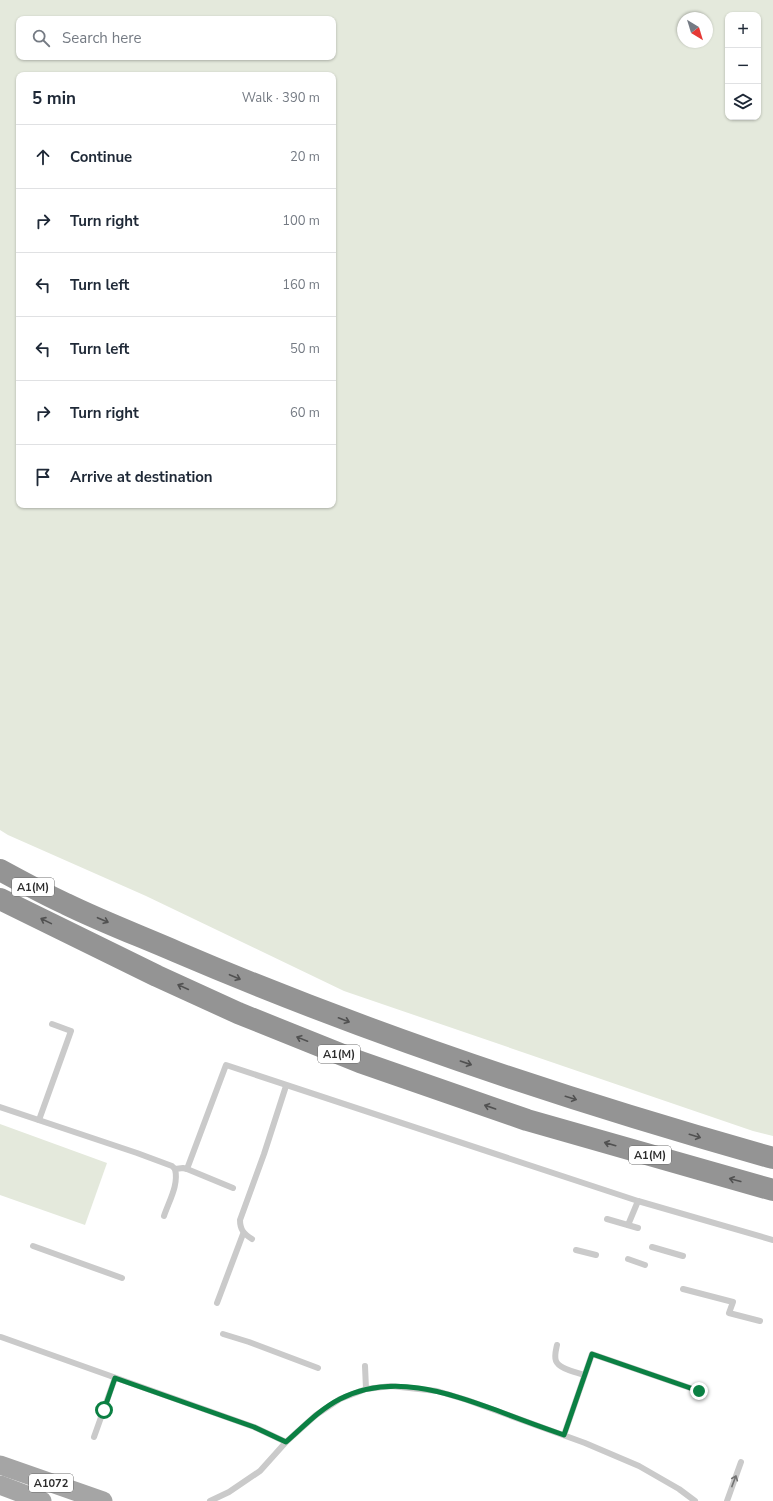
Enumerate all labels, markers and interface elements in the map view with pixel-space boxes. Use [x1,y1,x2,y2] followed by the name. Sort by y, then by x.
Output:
[677,12,713,48] north arrow
[725,12,761,120] map controls
[725,12,761,48] button: +
[16,16,336,60] search box
[30,27,52,49] icon: search
[62,28,142,48] text: Search here
[725,48,761,84] button: −
[725,84,761,120] button: layers
[32,87,76,110] text: 5 min
[242,89,320,107] text: Walk · 390 m
[32,146,54,168] icon: ahead
[70,147,132,167] text: Continue
[290,148,320,166] text: 20 m
[32,210,54,232] icon: right
[70,211,139,231] text: Turn right
[282,212,320,230] text: 100 m
[32,274,54,296] icon: left
[70,275,129,295] text: Turn left
[282,276,320,294] text: 160 m
[32,338,54,360] icon: left
[70,339,129,359] text: Turn left
[290,340,320,358] text: 50 m
[32,402,54,424] icon: right
[70,403,139,423] text: Turn right
[290,404,320,422] text: 60 m
[32,466,54,488] icon: arrive
[70,467,213,487] text: Arrive at destination
[12,878,54,896] road number: A1(M)
[41,917,53,924] one-way arrow
[96,917,108,924] one-way arrow
[229,973,241,981] one-way arrow
[177,983,189,990] one-way arrow
[338,1016,350,1024] one-way arrow
[297,1034,309,1042] one-way arrow
[318,1045,360,1063] road number: A1(M)
[460,1060,472,1068] one-way arrow
[564,1095,577,1102] one-way arrow
[484,1103,497,1110] one-way arrow
[688,1133,701,1140] one-way arrow
[604,1140,617,1147] one-way arrow
[629,1146,671,1164] road number: A1(M)
[729,1175,742,1183] one-way arrow
[690,1382,708,1400] route end
[95,1401,113,1419] route start
[29,1474,73,1492] road number: A1072
[731,1476,739,1488] one-way arrow

